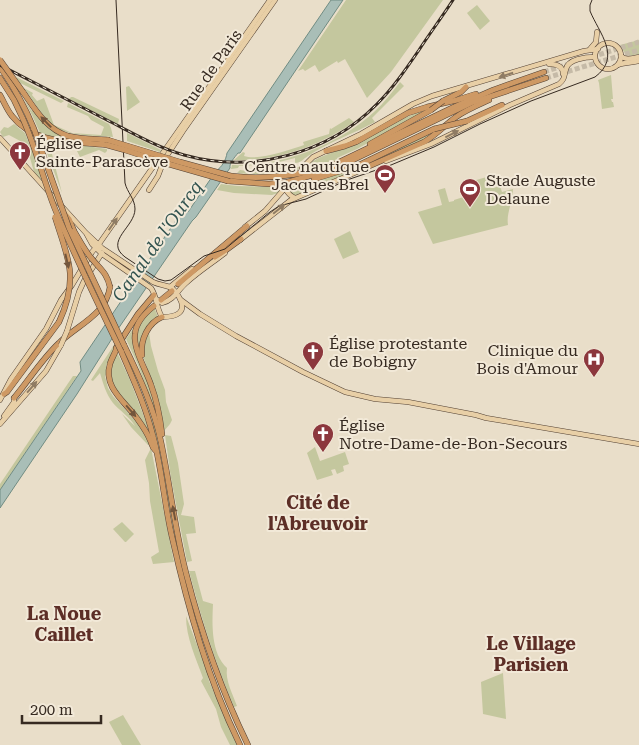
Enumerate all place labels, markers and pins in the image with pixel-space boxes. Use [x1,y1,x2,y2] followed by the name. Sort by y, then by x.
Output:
[36,134,168,171] place label: Église Sainte-Parascève
[8,140,32,171] church icon: Église Sainte-Parascève
[244,157,369,194] place label: Centre nautique Jacques Brel
[373,163,397,194] sports icon: Centre nautique Jacques Brel
[486,171,596,208] place label: Stade Auguste Delaune
[458,177,482,208] sports icon: Stade Auguste Delaune
[329,334,467,371] place label: Église protestante de Bobigny
[301,340,325,371] church icon: Église protestante de Bobigny
[476,341,578,378] place label: Clinique du Bois d'Amour
[582,347,606,378] hospital icon: Clinique du Bois d'Amour
[339,416,568,453] place label: Église Notre-Dame-de-Bon-Secours
[311,422,335,453] church icon: Église Notre-Dame-de-Bon-Secours

